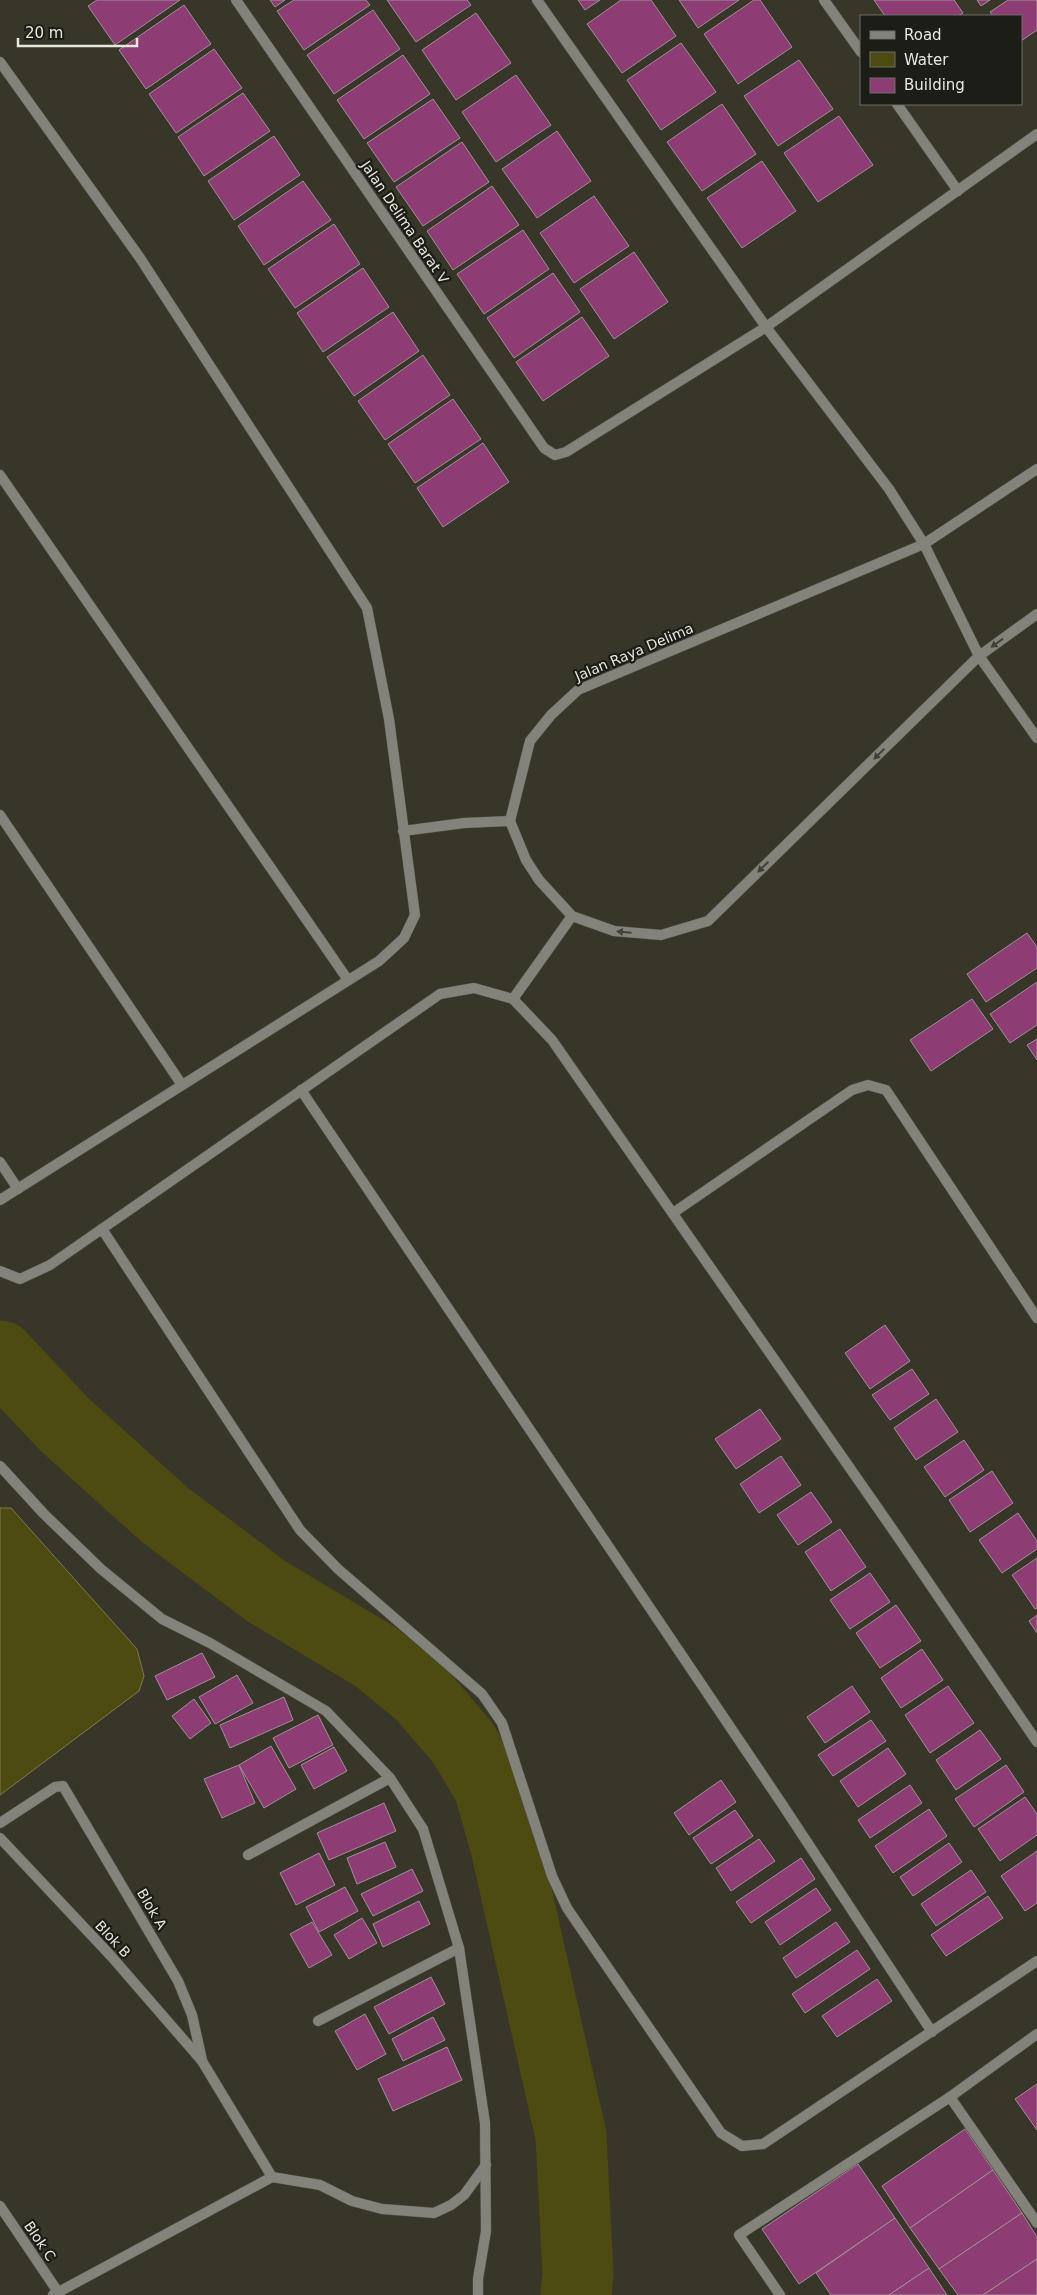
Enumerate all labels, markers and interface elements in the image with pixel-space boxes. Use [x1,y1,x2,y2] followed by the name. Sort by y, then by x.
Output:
[18,15,136,47] scale bar
[860,15,1022,105] legend
[25,24,63,42] text: 20 m
[904,26,942,44] text: Road
[904,51,949,69] text: Water
[904,76,965,94] text: Building
[357,157,452,287] street label: Jalan Delima Barat V
[571,620,696,685] street label: Jalan Raya Delima
[991,638,1004,648] one-way arrow
[873,748,885,760] one-way arrow
[757,861,769,873] one-way arrow
[616,927,632,935] one-way arrow
[134,1886,170,1932] street label: Blok A
[92,1917,134,1961] street label: Blok B
[21,2218,59,2264] street label: Blok C

